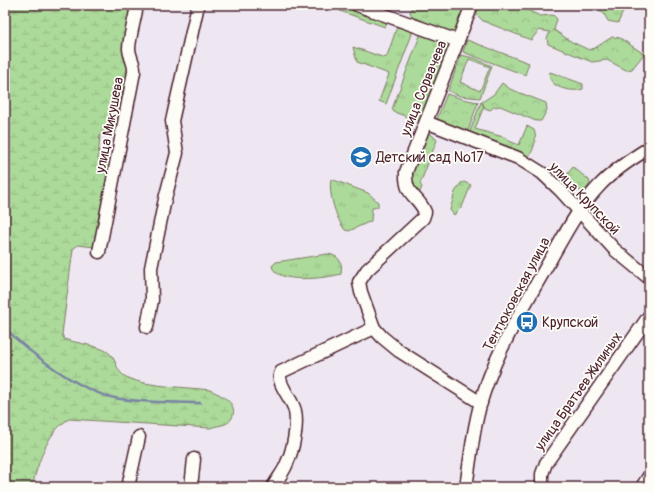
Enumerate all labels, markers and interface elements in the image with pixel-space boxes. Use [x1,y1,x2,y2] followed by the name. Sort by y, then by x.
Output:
[396,38,450,139] street label: улица Сорвачева
[92,76,127,176] street label: улица Микушева
[348,144,374,170] school or university icon: Детский сад №17
[375,149,484,166] place label: Детский сад №17
[545,158,623,238] street label: улица Крупской
[479,234,554,354] street label: Тентюковская улица
[514,309,540,335] bus stop icon: Крупской
[542,314,598,331] place label: Крупской
[530,329,626,455] street label: улица Братьев Жилиных

